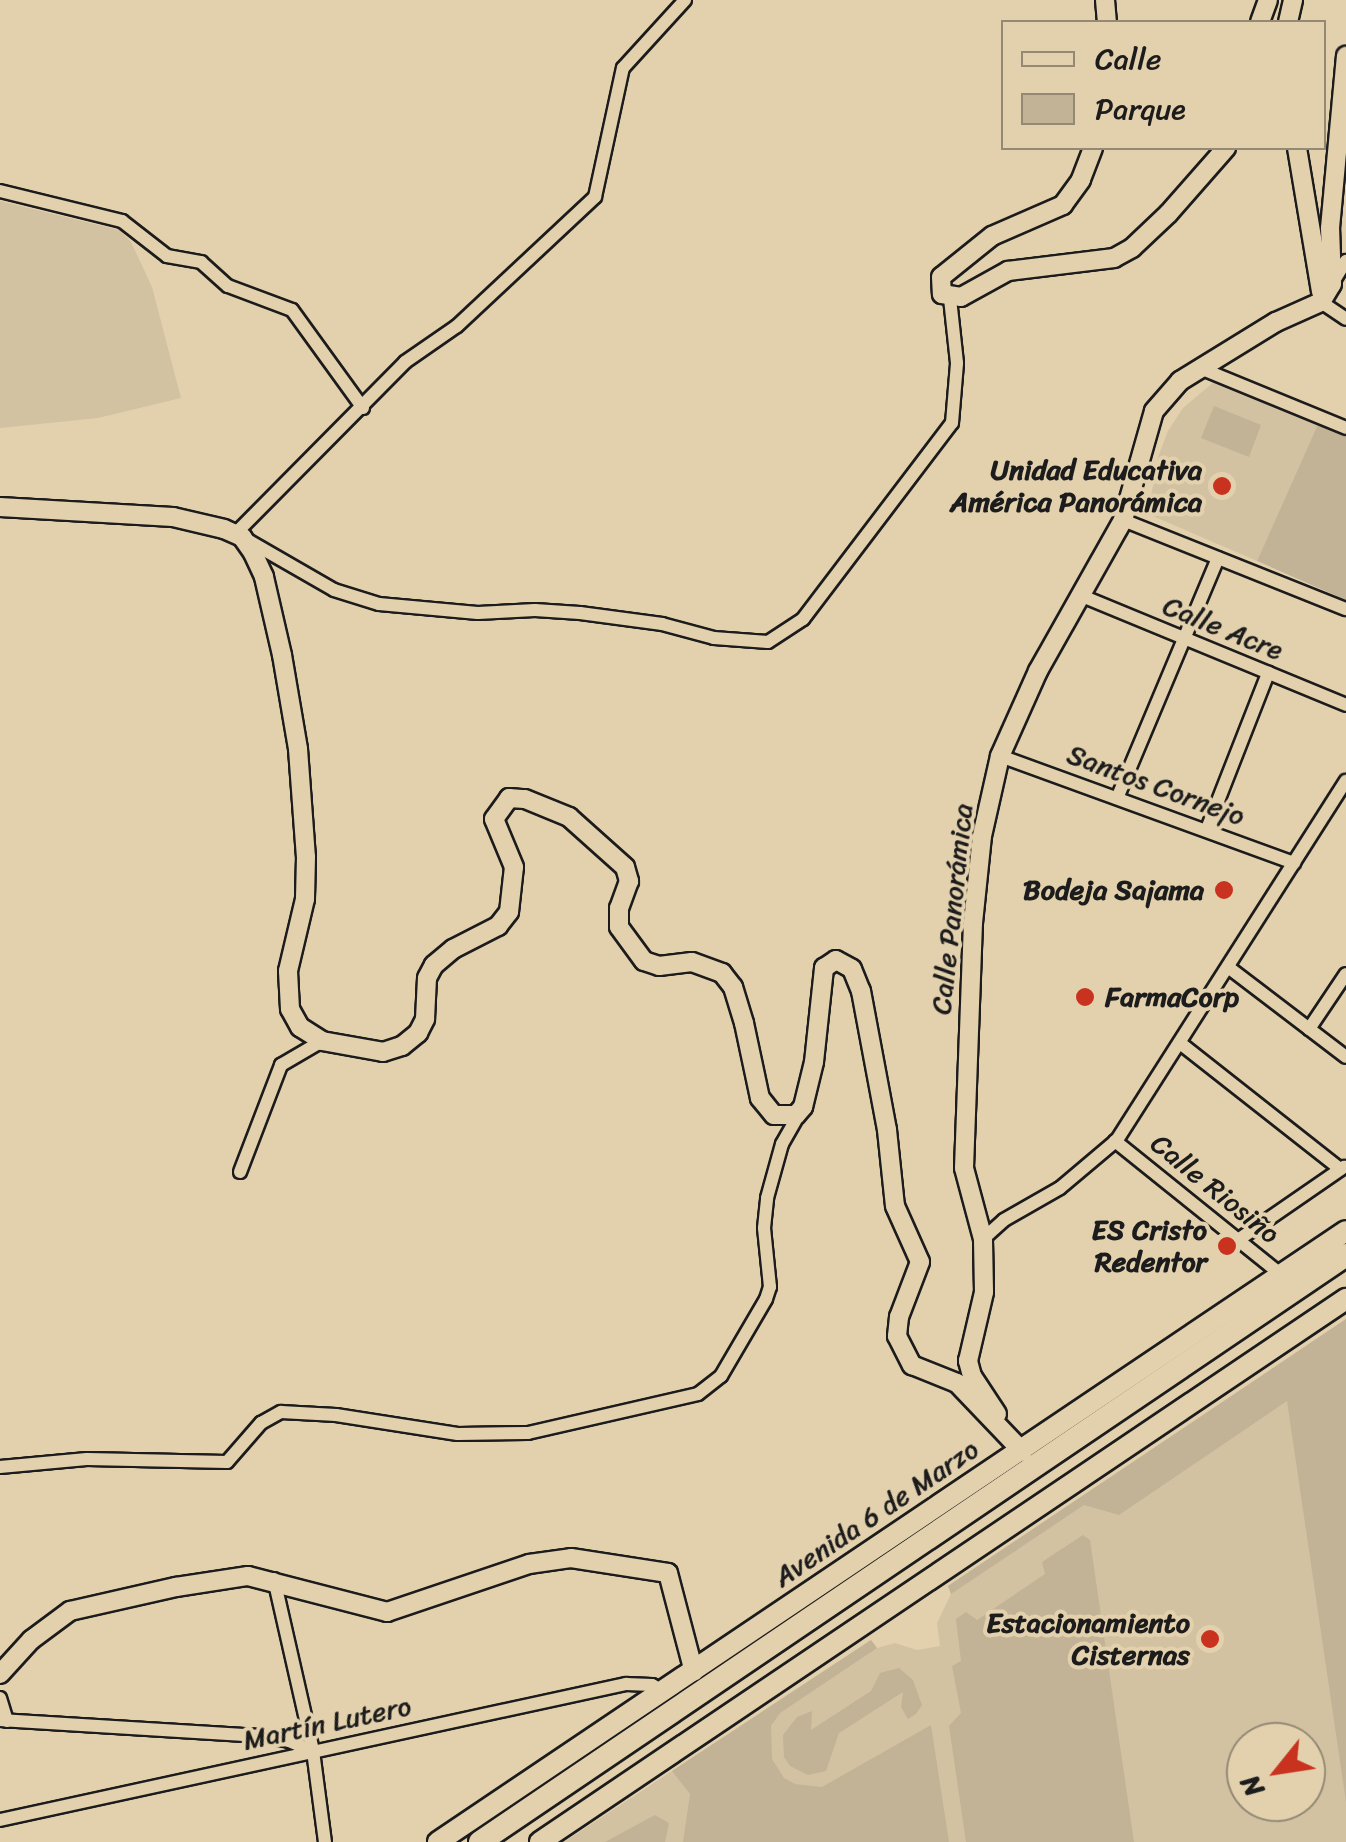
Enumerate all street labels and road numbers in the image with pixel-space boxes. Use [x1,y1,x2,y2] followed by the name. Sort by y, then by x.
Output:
[1158,589,1288,667] street label: Calle Acre
[1063,737,1249,833] street label: Santos Cornejo
[924,802,980,1016] street label: Calle Panorámica
[1143,1126,1287,1252] street label: Calle Riosiño
[767,1432,985,1594] street label: Avenida 6 de Marzo
[240,1689,414,1757] street label: Martín Lutero

